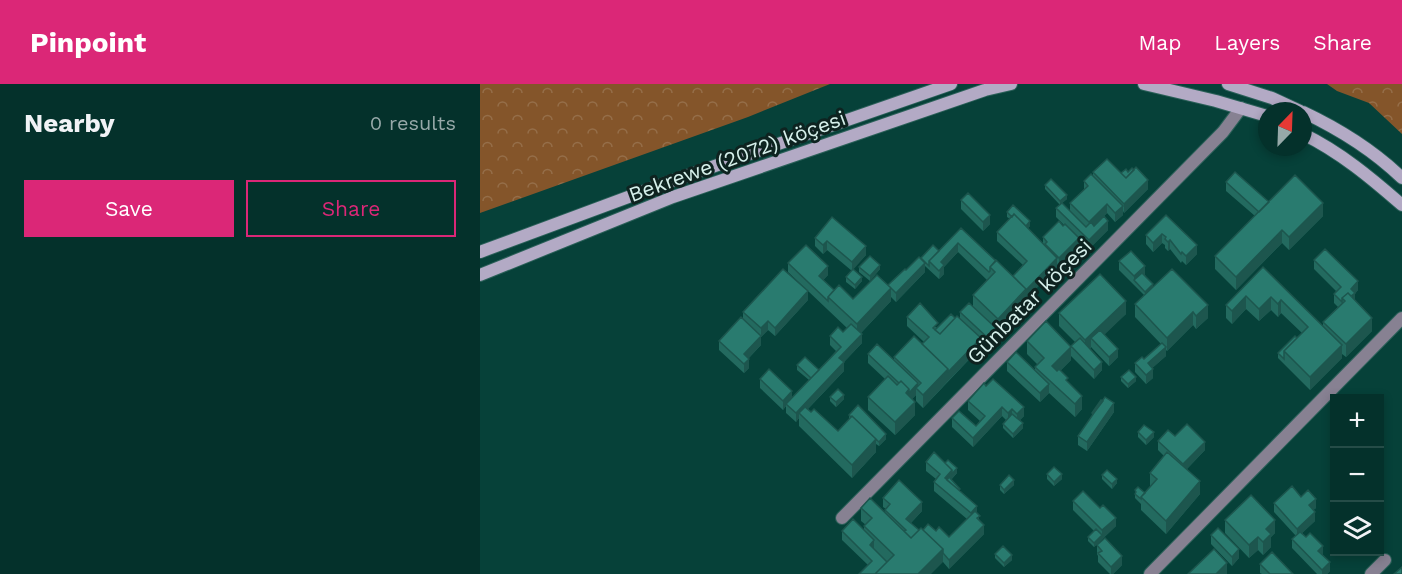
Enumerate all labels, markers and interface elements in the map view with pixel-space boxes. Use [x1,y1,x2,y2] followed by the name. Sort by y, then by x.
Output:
[30,26,146,59] text: Pinpoint
[1138,30,1181,55] text: Map
[1214,30,1280,55] text: Layers
[1313,30,1372,55] text: Share
[1258,102,1312,156] north arrow
[625,105,849,207] street label: Bekrewe (2072) köçesi
[24,108,115,138] text: Nearby
[370,111,456,135] text: 0 results
[24,180,234,237] button: Save
[246,180,456,237] button: Share
[961,233,1097,369] street label: Günbatar köçesi
[1330,394,1384,556] map controls
[1330,394,1384,448] button: +
[1330,448,1384,502] button: −
[1330,502,1384,556] button: layers

